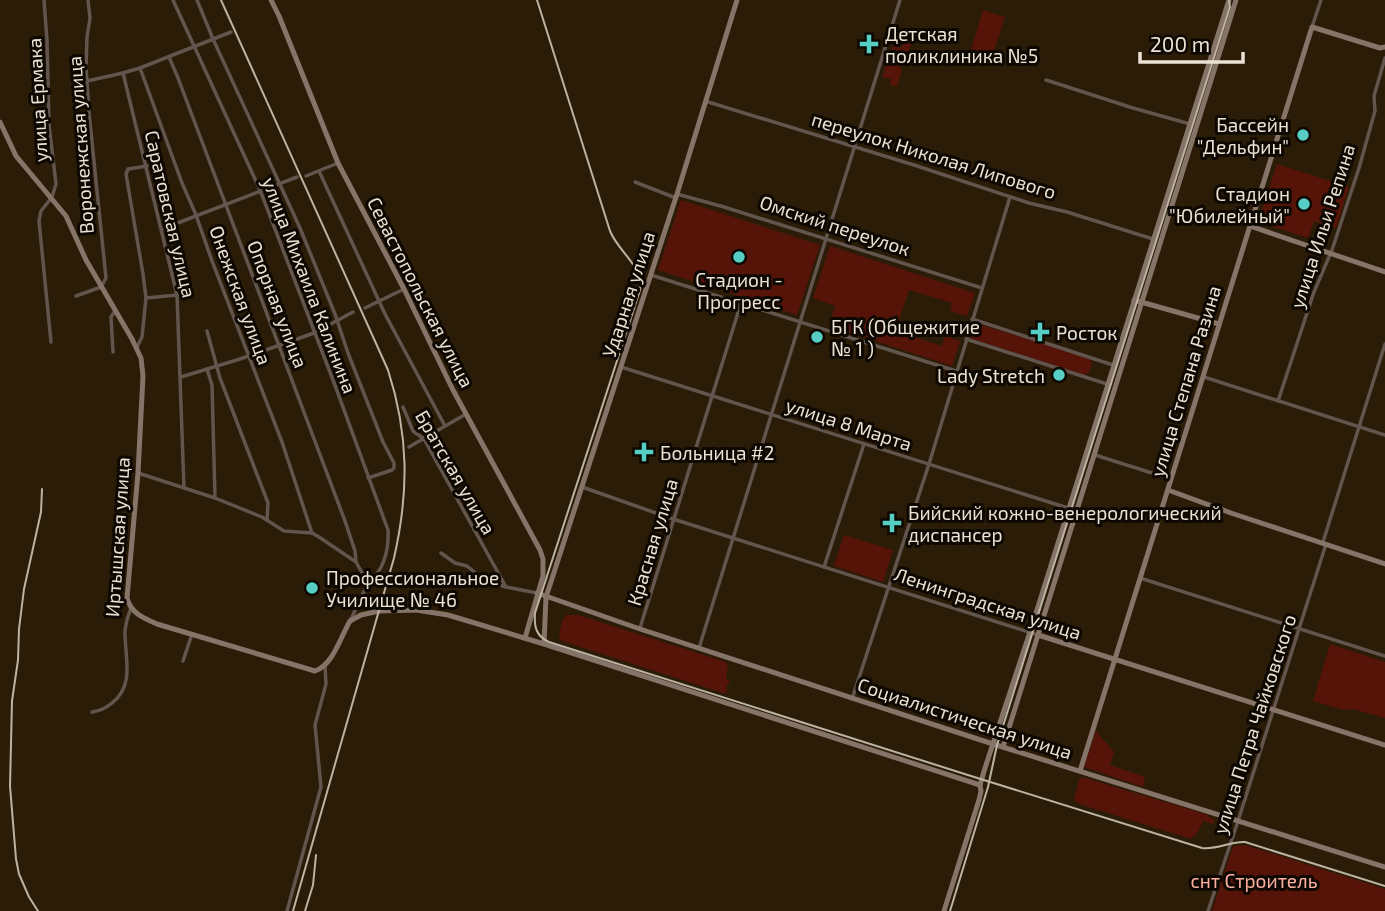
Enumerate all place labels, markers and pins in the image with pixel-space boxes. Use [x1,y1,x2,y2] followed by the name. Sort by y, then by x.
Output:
[885,22,1038,67] place label: Детская поликлиника №5
[859,34,879,54] marker: Детская поликлиника №5
[1197,113,1289,158] place label: Бассейн "Дельфин"
[1295,127,1311,143] marker: Бассейн "Дельфин"
[1169,182,1290,227] place label: Стадион "Юбилейный"
[1296,196,1312,212] marker: Стадион "Юбилейный"
[731,249,747,265] marker: Стадион - Прогресс
[695,268,783,313] place label: Стадион - Прогресс
[831,315,980,360] place label: БГК (Общежитие № 1 )
[1056,321,1118,344] place label: Росток
[1030,322,1050,342] marker: Росток
[809,329,825,345] marker: БГК (Общежитие № 1 )
[937,364,1045,387] place label: Lady Stretch
[1051,367,1067,383] marker: Lady Stretch
[660,441,774,464] place label: Больница #2
[634,442,654,462] marker: Больница #2
[908,501,1222,546] place label: Бийский кожно-венерологический диспансер
[882,513,902,533] marker: Бийский кожно-венерологический диспансер
[326,566,499,611] place label: Профессиональное Училище № 46
[304,580,320,596] marker: Профессиональное Училище № 46

